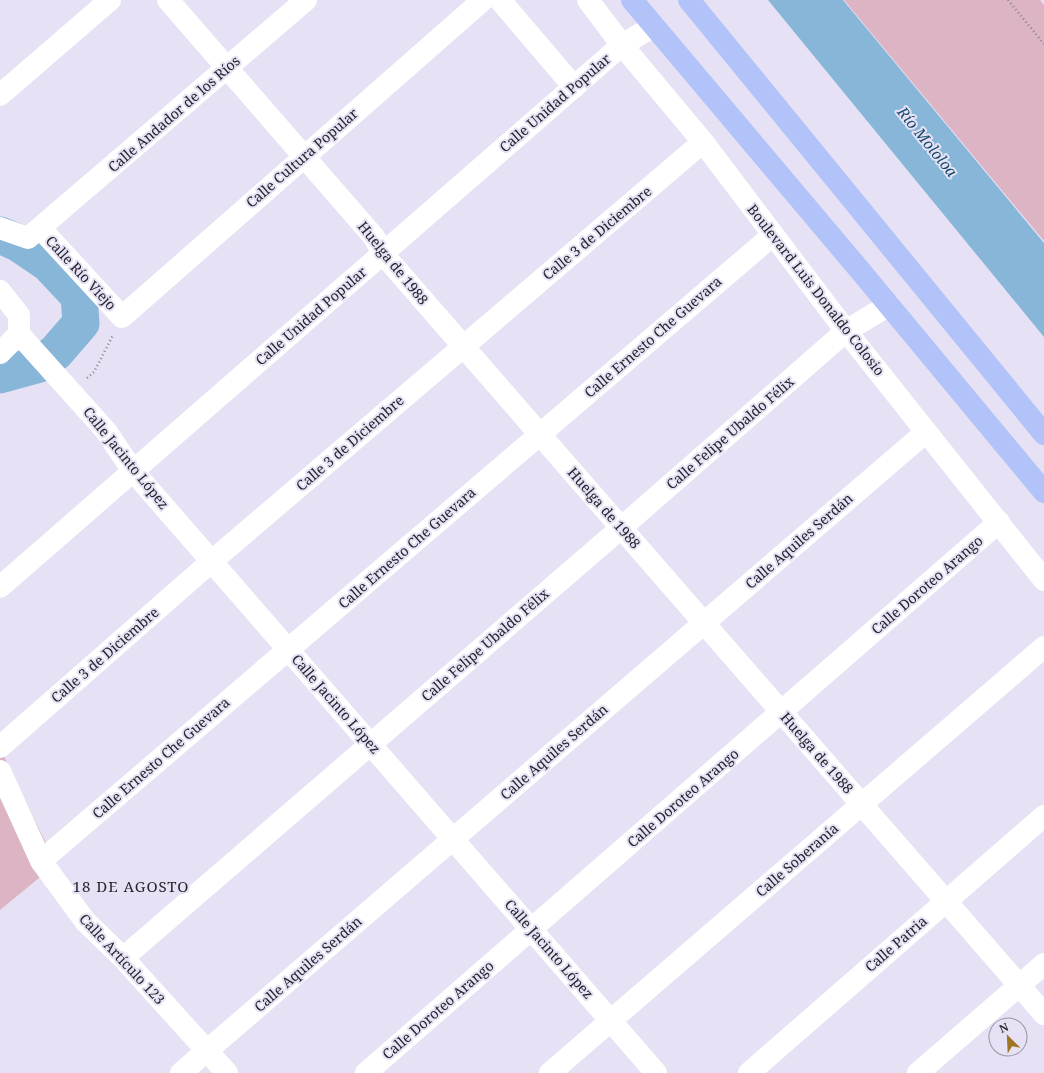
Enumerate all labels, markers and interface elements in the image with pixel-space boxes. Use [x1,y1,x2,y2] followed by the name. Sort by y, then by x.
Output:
[495,49,615,156] street label: Calle Unidad Popular
[104,51,244,176] street label: Calle Andador de los Ríos
[893,101,962,181] water label: Río Mololoa
[242,103,362,212] street label: Calle Cultura Popular
[538,181,655,284] street label: Calle 3 de Diciembre
[743,200,889,379] street label: Boulevard Luis Donaldo Colosio
[354,217,433,308] street label: Huelga de 1988
[42,231,121,314] street label: Calle Río Viejo
[251,262,371,369] street label: Calle Unidad Popular
[580,272,726,402] street label: Calle Ernesto Che Guevara
[662,371,798,493] street label: Calle Felipe Ubaldo Félix
[292,391,408,495] street label: Calle 3 de Diciembre
[79,403,174,513] street label: Calle Jacinto López
[564,463,645,552] street label: Huelga de 1988
[334,483,480,613] street label: Calle Ernesto Che Guevara
[741,489,857,593] street label: Calle Aquiles Serdán
[867,531,987,638] street label: Calle Doroteo Arango
[417,583,553,705] street label: Calle Felipe Ubaldo Félix
[47,603,163,707] street label: Calle 3 de Diciembre
[288,650,385,758] street label: Calle Jacinto López
[88,693,234,823] street label: Calle Ernesto Che Guevara
[496,700,612,804] street label: Calle Aquiles Serdán
[777,708,858,797] street label: Huelga de 1988
[623,744,743,851] street label: Calle Doroteo Arango
[751,818,842,901] street label: Calle Soberanía
[73,876,189,896] district label: 18 DE AGOSTO
[501,895,598,1003] street label: Calle Jacinto López
[75,909,169,1008] street label: Calle Artículo 123
[861,911,931,976] street label: Calle Patria
[250,912,366,1016] street label: Calle Aquiles Serdán
[378,956,498,1063] street label: Calle Doroteo Arango
[988,1017,1028,1057] north arrow
[997,1019,1011,1036] text: N

